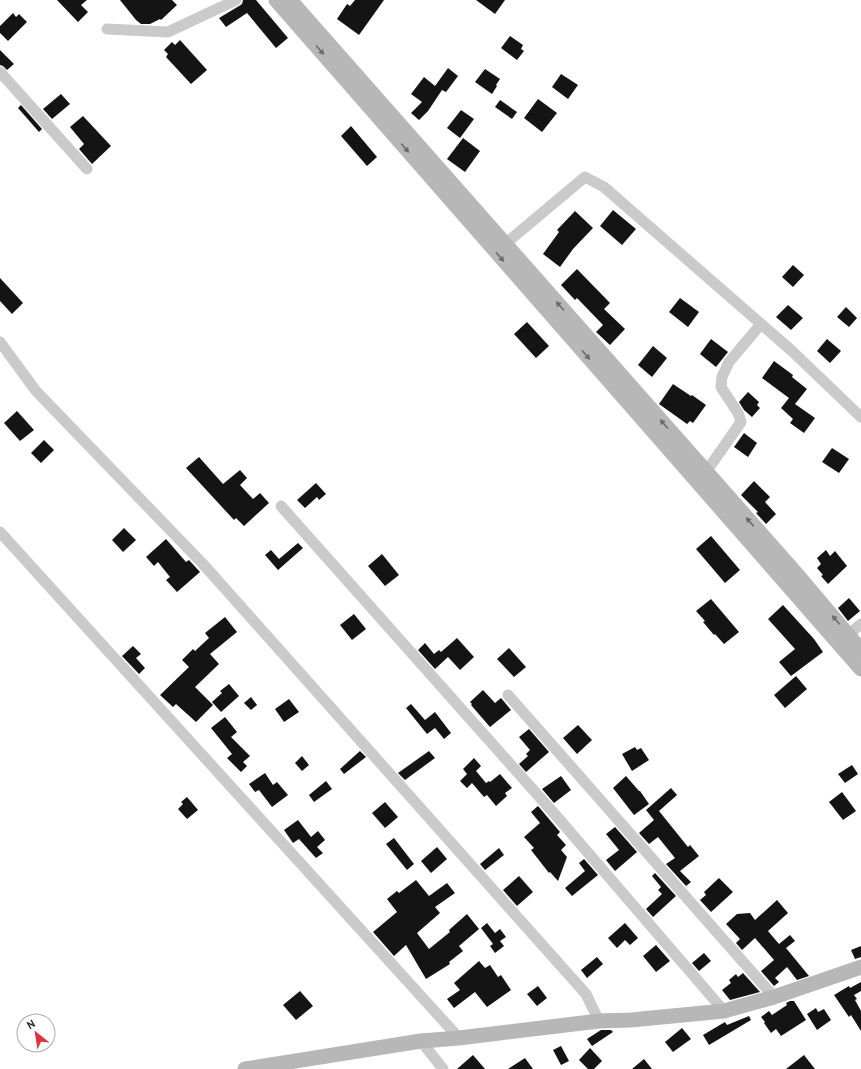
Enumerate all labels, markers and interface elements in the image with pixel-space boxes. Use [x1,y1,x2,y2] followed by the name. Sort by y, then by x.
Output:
[315,45,324,56] one-way arrow
[401,143,410,154] one-way arrow
[496,252,505,262] one-way arrow
[555,301,565,311] one-way arrow
[581,349,590,360] one-way arrow
[660,419,669,430] one-way arrow
[746,517,755,527] one-way arrow
[831,615,840,626] one-way arrow
[16,1013,56,1053] north arrow
[24,1016,38,1032] text: N

